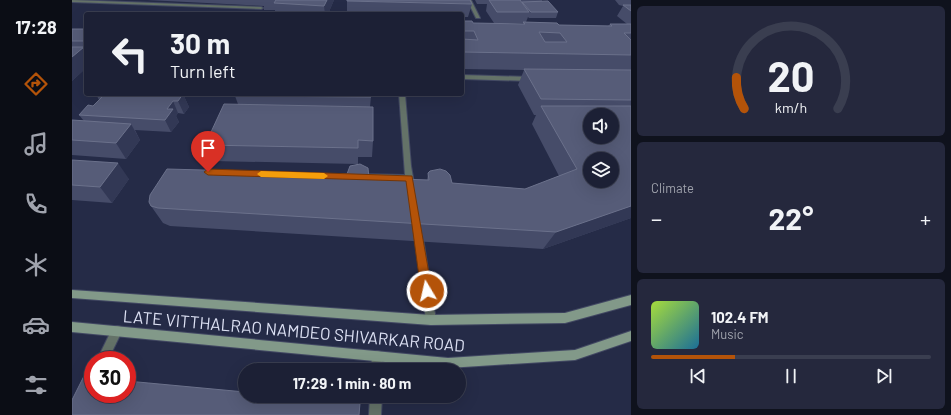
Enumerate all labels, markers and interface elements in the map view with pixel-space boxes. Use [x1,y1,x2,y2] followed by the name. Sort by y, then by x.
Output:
[15,16,57,38] text: 17:28
[170,26,230,60] text: 30 m
[104,28,156,80] icon: left
[767,50,815,100] text: 20
[170,60,236,82] text: Turn left
[22,70,50,98] icon: directions
[775,99,807,116] text: km/h
[583,108,619,188] map controls
[583,108,619,144] button: sound
[22,130,50,158] icon: music
[191,131,225,172] pin
[197,137,219,159] icon: arrive
[583,152,619,188] button: layers
[651,180,694,196] text: Climate
[22,190,50,218] icon: phone
[769,200,813,236] text: 22°
[651,205,662,231] text: −
[920,205,931,231] text: +
[22,251,50,279] icon: climate
[406,270,448,312] position arrow
[122,305,466,355] street label: LATE VITTHALRAO NAMDEO SHIVARKAR ROAD
[711,308,769,326] text: 102.4 FM
[22,311,50,339] icon: car
[711,326,744,342] text: Music
[84,351,136,403] speed limit sign: 30
[687,365,709,387] icon: previous
[780,365,802,387] icon: pause
[873,365,895,387] icon: next
[22,371,50,399] icon: filters
[293,374,411,392] text: 17:29 · 1 min · 80 m

